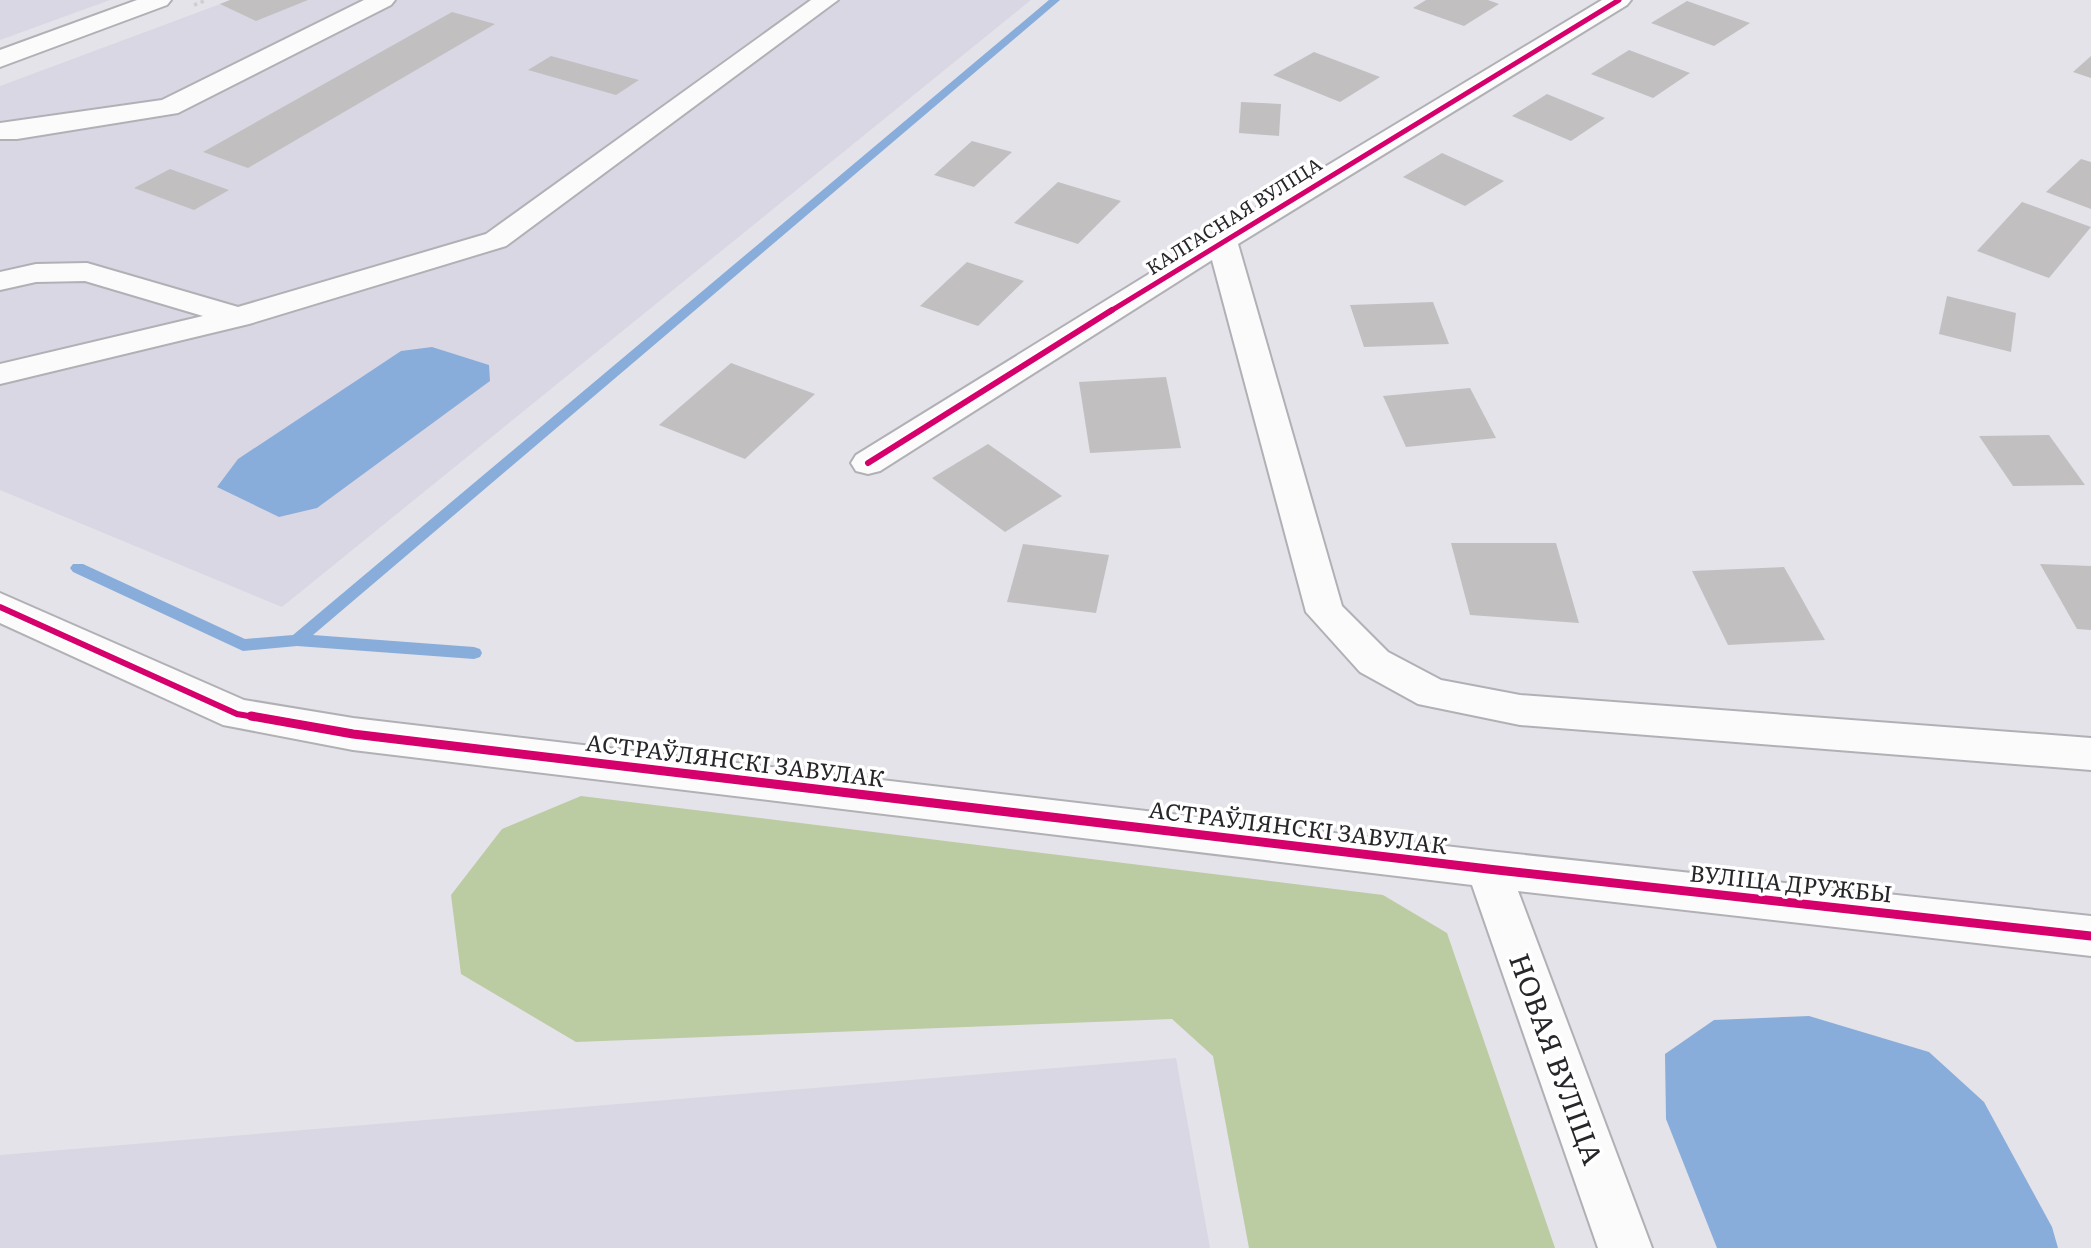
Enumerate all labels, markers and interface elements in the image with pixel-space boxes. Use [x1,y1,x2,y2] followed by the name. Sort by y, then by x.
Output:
[1140,150,1327,281] street label: КАЛГАСНАЯ ВУЛІЦА
[584,724,887,794] street label: АСТРАЎЛЯНСКІ ЗАВУЛАК
[1147,791,1450,861] street label: АСТРАЎЛЯНСКІ ЗАВУЛАК
[1688,854,1894,910] street label: ВУЛІЦА ДРУЖБЫ
[1500,947,1616,1170] street label: НОВАЯ ВУЛІЦА

